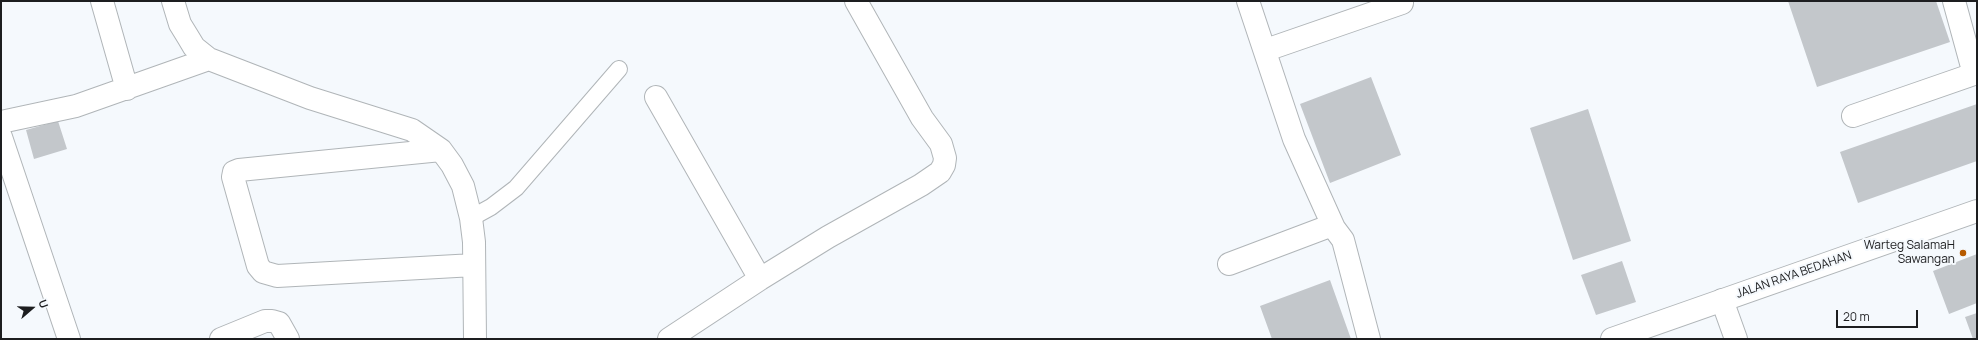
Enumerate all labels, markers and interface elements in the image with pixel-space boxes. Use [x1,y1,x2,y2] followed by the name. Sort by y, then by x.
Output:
[1864,239,1955,267] place label: Warteg SalamaH Sawangan
[1734,248,1854,302] street label: JALAN RAYA BEDAHAN
[1958,248,1968,258] marker: Warteg SalamaH Sawangan
[12,288,52,328] north arrow
[35,297,52,310] text: U
[1838,302,1920,328] scale bar
[1843,308,1870,325] text: 20 m

